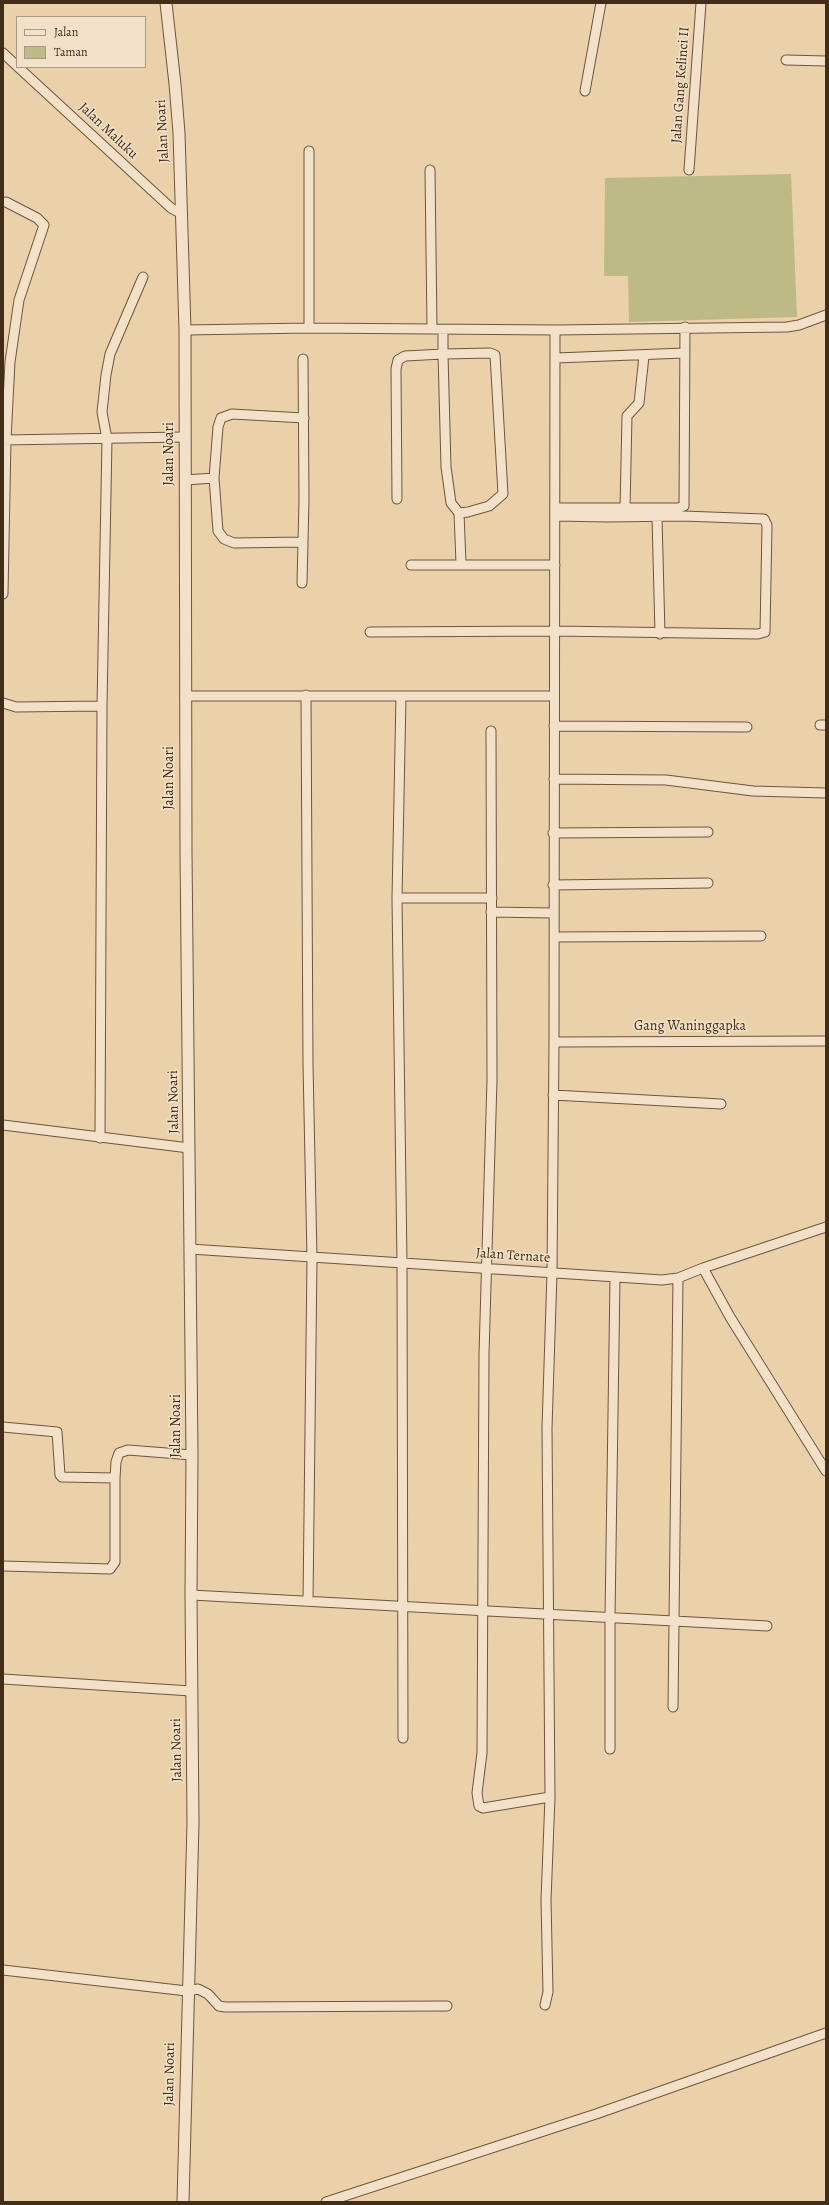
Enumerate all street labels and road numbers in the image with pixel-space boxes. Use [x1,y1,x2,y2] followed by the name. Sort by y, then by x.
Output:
[669,26,693,144] street label: Jalan Gang Kelinci II
[75,99,141,163] street label: Jalan Maluku
[153,99,173,163] street label: Jalan Noari
[162,422,178,486] street label: Jalan Noari
[162,746,178,810] street label: Jalan Noari
[634,1019,746,1035] street label: Gang Waninggapka
[165,1070,183,1134] street label: Jalan Noari
[475,1245,551,1267] street label: Jalan Ternate
[169,1394,185,1458] street label: Jalan Noari
[168,1718,186,1782] street label: Jalan Noari
[161,2042,179,2106] street label: Jalan Noari

